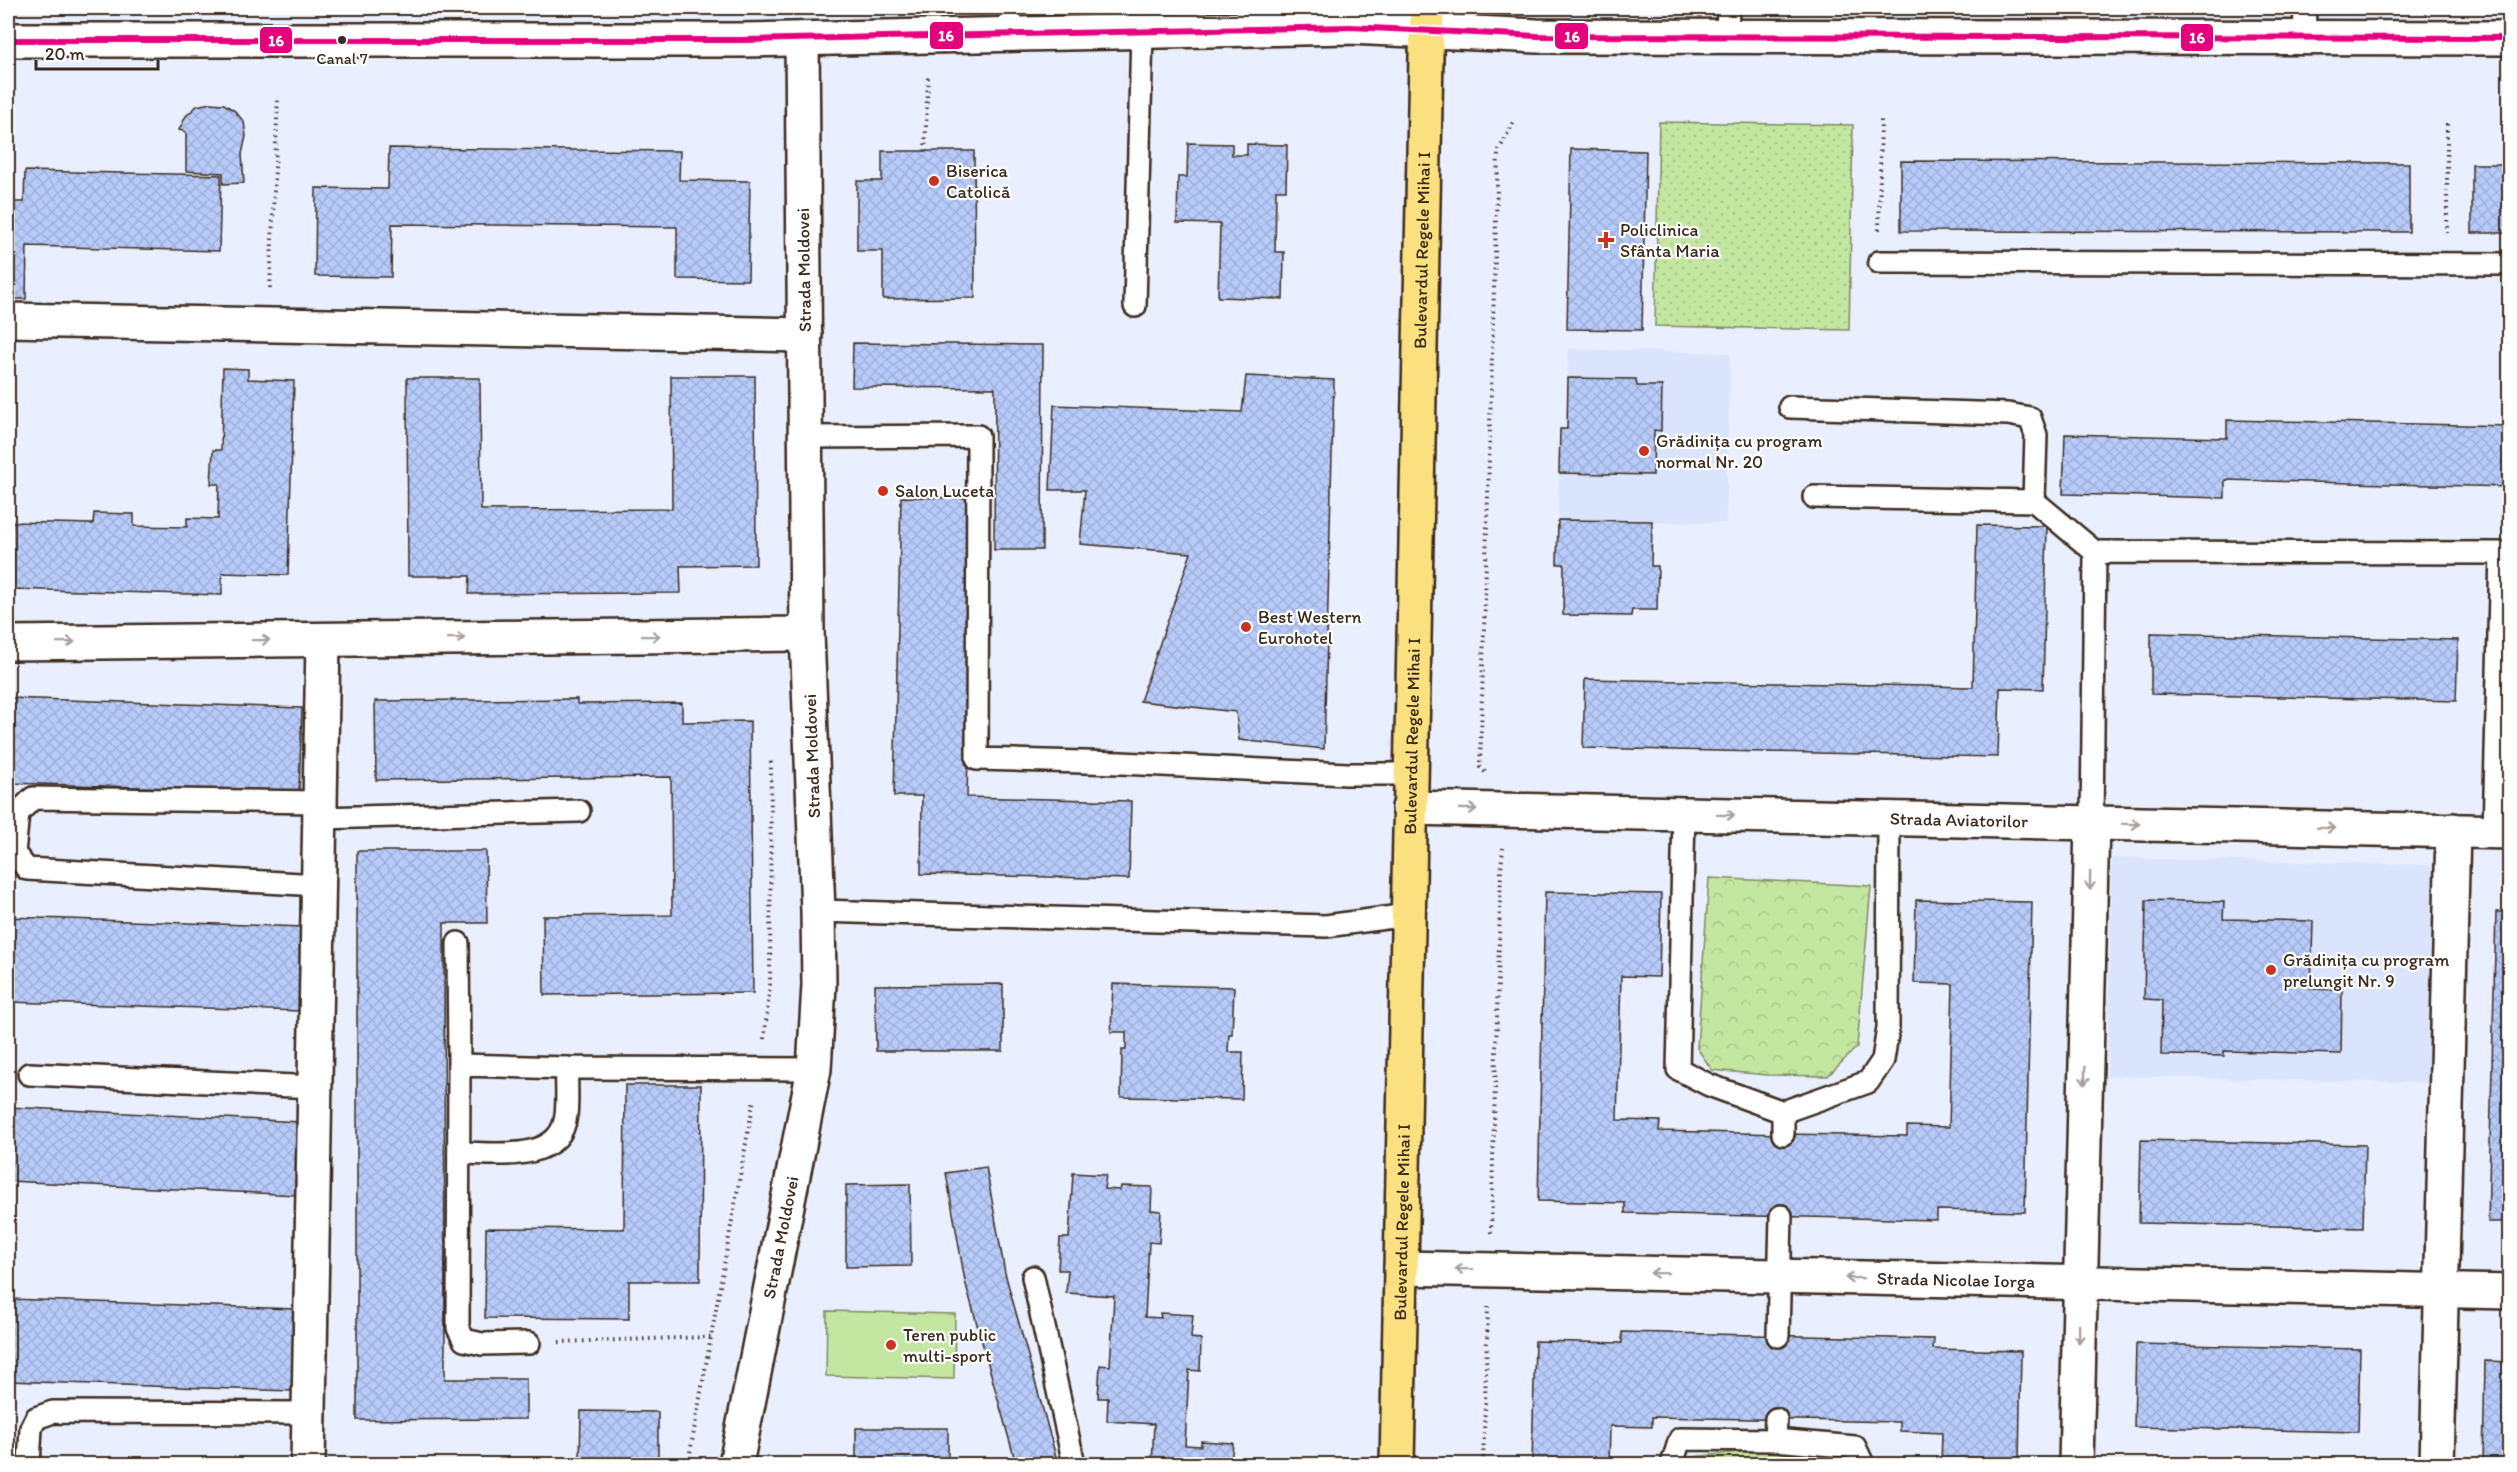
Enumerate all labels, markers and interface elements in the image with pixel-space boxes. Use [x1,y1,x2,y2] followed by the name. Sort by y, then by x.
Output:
[929,21,964,50] line badge: 16
[1554,22,1589,50] line badge: 16
[2180,23,2214,52] line badge: 16
[259,26,293,54] line badge: 16
[938,26,954,45] text: 16
[1564,27,1580,46] text: 16
[2189,28,2205,47] text: 16
[268,31,284,50] text: 16
[36,33,158,71] scale bar
[336,34,348,46] marker: Canal 7
[45,43,85,65] text: 20 m
[316,49,368,68] place label: Canal 7
[1409,152,1435,349] street label: Bulevardul Regele Mihai I
[946,160,1011,203] place label: Biserica Catolică
[927,174,941,188] marker: Biserica Catolică
[792,208,816,332] street label: Strada Moldovei
[1620,219,1720,262] place label: Policlinica Sfânta Maria
[1597,231,1615,249] marker: Policlinica Sfânta Maria
[1656,430,1822,473] place label: Grădinița cu program normal Nr. 20
[1637,444,1651,458] marker: Grădinița cu program normal Nr. 20
[895,480,994,502] place label: Salon Luceta
[876,484,890,498] marker: Salon Luceta
[1258,606,1361,649] place label: Best Western Eurohotel
[1239,620,1253,634] marker: Best Western Eurohotel
[640,630,660,642] one-way arrow
[445,632,465,644] one-way arrow
[250,634,270,646] one-way arrow
[55,636,75,648] one-way arrow
[1399,637,1425,835] street label: Bulevardul Regele Mihai I
[799,693,825,819] street label: Strada Moldovei
[1457,803,1477,815] one-way arrow
[1890,807,2028,832] street label: Strada Aviatorilor
[1715,809,1735,820] one-way arrow
[2120,818,2140,829] one-way arrow
[2315,822,2335,834] one-way arrow
[2084,871,2096,891] one-way arrow
[2283,949,2449,992] place label: Grădinița cu program prelungit Nr. 9
[2264,963,2278,977] marker: Grădinița cu program prelungit Nr. 9
[2080,1066,2091,1086] one-way arrow
[1389,1123,1415,1321] street label: Bulevardul Regele Mihai I
[758,1174,804,1301] street label: Strada Moldovei
[1454,1263,1474,1275] one-way arrow
[1877,1267,2035,1293] street label: Strada Nicolae Iorga
[1649,1268,1669,1279] one-way arrow
[1844,1272,1864,1283] one-way arrow
[903,1324,996,1367] place label: Teren public multi-sport
[2073,1324,2085,1344] one-way arrow
[884,1338,898,1352] marker: Teren public multi-sport

